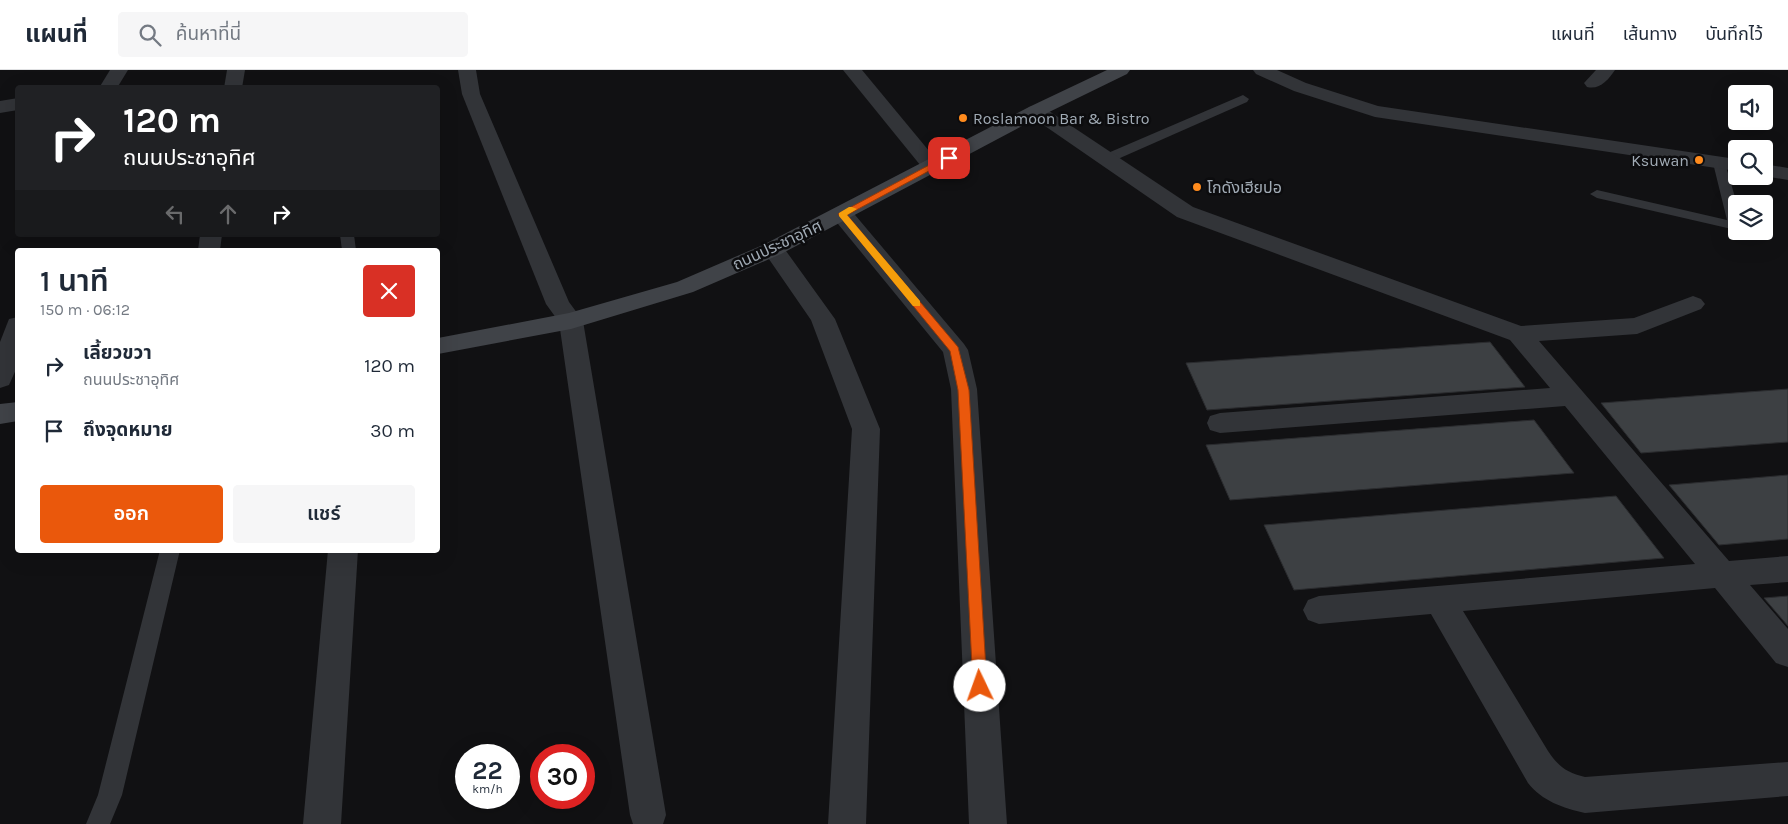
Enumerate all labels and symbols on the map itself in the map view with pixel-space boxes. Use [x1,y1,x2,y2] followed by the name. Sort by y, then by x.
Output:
[973,109,1150,128] place label: Roslamoon Bar & Bistro
[957,112,969,124] marker: Roslamoon Bar & Bistro
[928,137,970,179] pin
[1631,151,1689,170] place label: Ksuwan
[1693,154,1705,166] marker: Ksuwan
[1207,178,1282,197] place label: โกดังเฮียปอ
[1191,181,1203,193] marker: โกดังเฮียปอ
[729,216,825,274] street label: ถนนประชาอุทิศ
[953,659,1005,711] position arrow
[530,744,595,809] speed limit sign: 30

